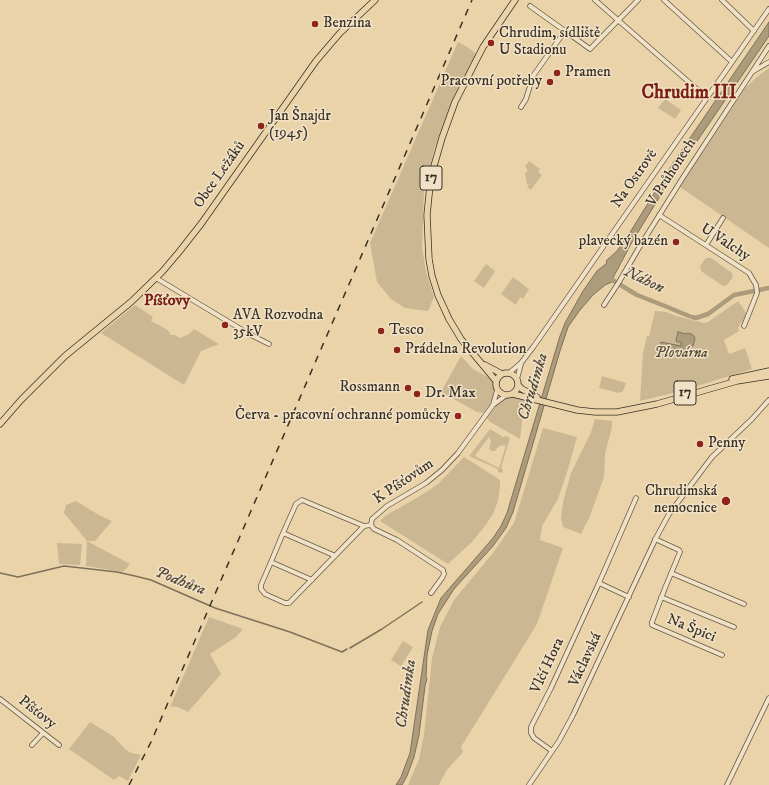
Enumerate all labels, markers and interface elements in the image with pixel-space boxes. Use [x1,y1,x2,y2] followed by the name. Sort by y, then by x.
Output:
[323,15,371,33] place label: Benzina
[310,19,320,29] marker: Benzina
[499,25,600,60] place label: Chrudim, sídliště U Stadionu
[486,38,496,48] marker: Chrudim, sídliště U Stadionu
[565,64,611,82] place label: Pramen
[552,68,562,78] marker: Pramen
[440,73,542,91] place label: Pracovní potřeby
[545,77,555,87] marker: Pracovní potřeby
[641,83,737,105] district label: Chrudim III
[269,108,331,143] place label: Jan Šnajdr (1945)
[256,121,266,131] marker: Jan Šnajdr (1945)
[643,136,701,210] street label: V Průhonech
[190,138,250,212] street label: Obce Ležáků
[608,146,662,212] street label: Na Ostrově
[420,166,442,190] road number: 17
[697,220,753,266] street label: U Valchy
[579,233,668,251] place label: plavecký bazén
[671,237,681,247] marker: plavecký bazén
[621,263,667,299] water label: Náhon
[144,292,190,312] district label: Píšťovy
[233,307,323,342] place label: AVA Rozvodna 35kV
[220,320,230,330] marker: AVA Rozvodna 35kV
[389,322,424,340] place label: Tesco
[376,326,386,336] marker: Tesco
[405,341,527,359] place label: Prádelna Revolution
[392,345,402,355] marker: Prádelna Revolution
[654,345,708,363] park label: Plovárna
[515,351,553,423] water label: Chrudimka
[339,379,400,397] place label: Rossmann
[674,381,696,405] road number: 17
[403,383,413,393] marker: Rossmann
[425,385,476,403] place label: Dr. Max
[412,389,422,399] marker: Dr. Max
[235,407,450,425] place label: Červa - pracovní ochranné pomůcky
[453,411,463,421] marker: Červa - pracovní ochranné pomůcky
[708,435,745,453] place label: Penny
[695,439,705,449] marker: Penny
[371,455,437,509] street label: K Píšťovům
[645,483,717,518] place label: Chrudimská nemocnice
[720,495,732,507] marker: Chrudimská nemocnice
[152,563,208,601] water label: Podhůra
[664,611,718,647] street label: Na Špici
[566,630,606,690] street label: Václavská
[527,635,569,697] street label: Vlčí Hora
[393,658,421,730] water label: Chrudimka
[14,693,60,733] street label: Píšťovy

